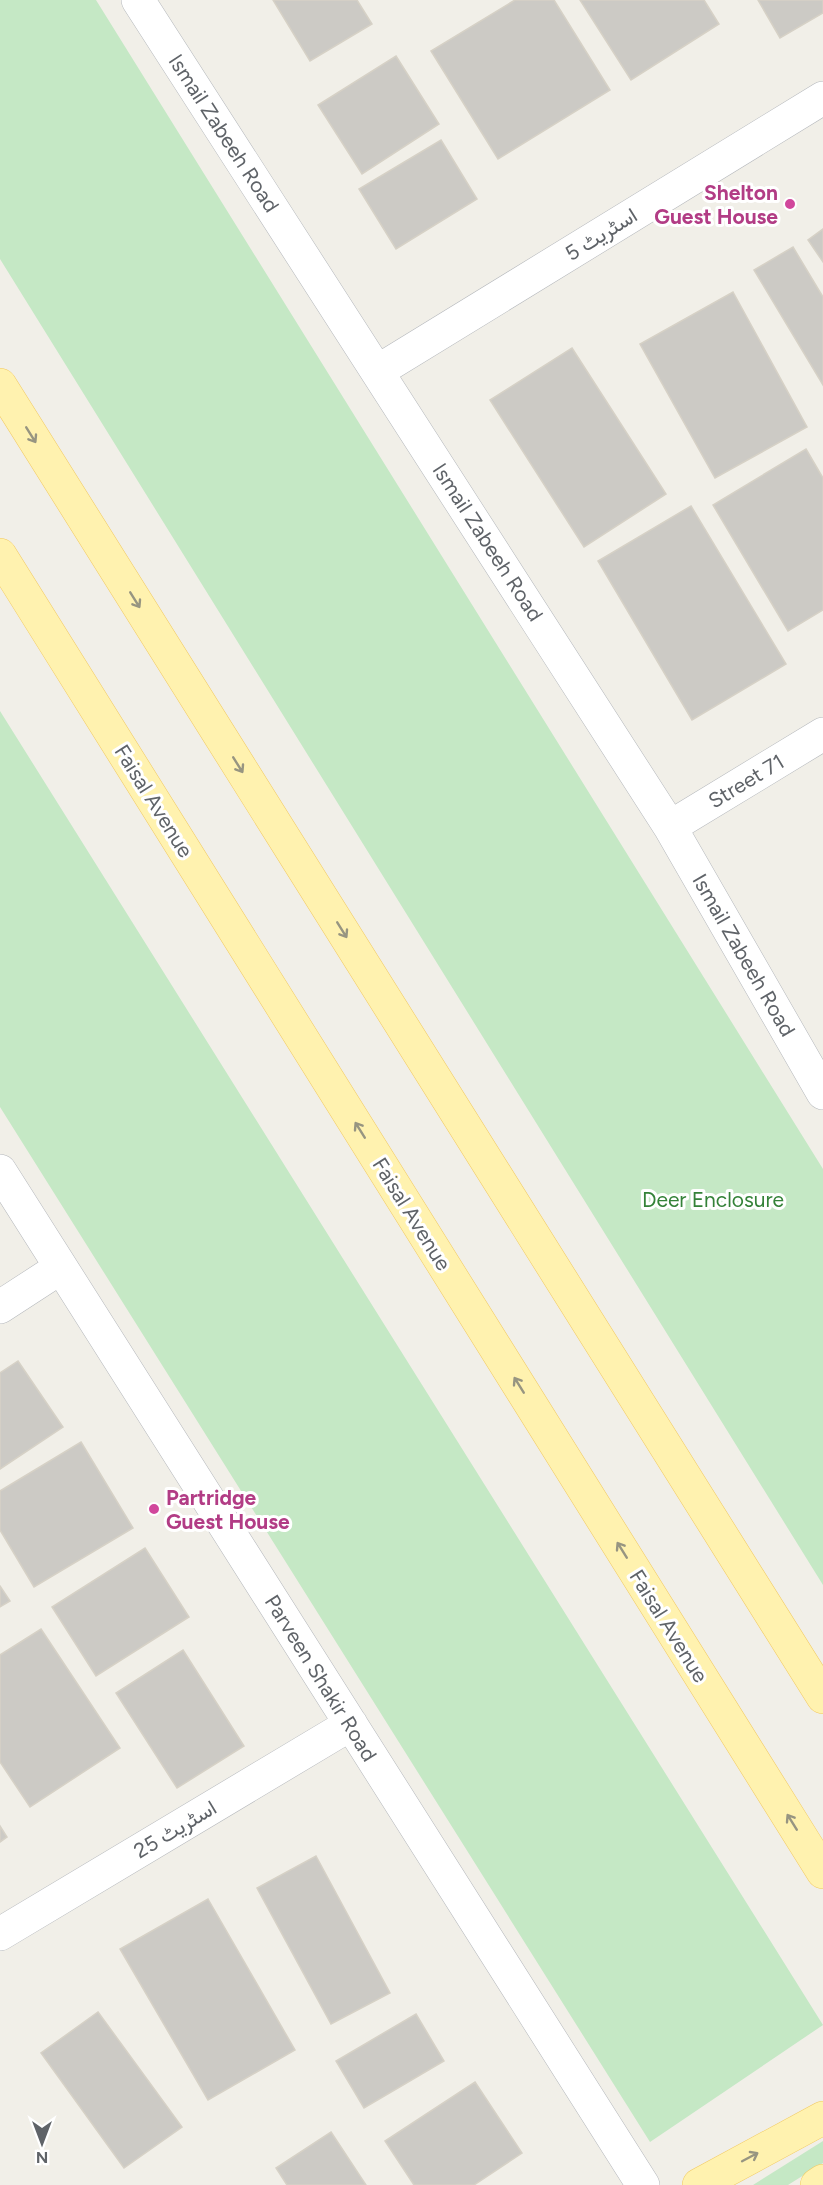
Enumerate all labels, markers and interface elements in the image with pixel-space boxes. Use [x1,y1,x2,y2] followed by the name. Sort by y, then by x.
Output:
[164,49,284,217] street label: Ismail Zabeeh Road
[654,180,778,229] place label: Shelton Guest House
[783,197,797,211] marker: Shelton Guest House
[560,202,642,267] street label: اسٹریٹ 5
[26,426,38,443] one-way arrow
[428,458,548,626] street label: Ismail Zabeeh Road
[129,591,141,608] one-way arrow
[109,740,199,862] street label: Faisal Avenue
[704,749,788,813] street label: Street 71
[233,756,245,773] one-way arrow
[687,869,801,1041] street label: Ismail Zabeeh Road
[336,922,348,938] one-way arrow
[353,1122,366,1139] one-way arrow
[367,1153,457,1275] street label: Faisal Avenue
[642,1187,784,1212] park label: Deer Enclosure
[512,1377,524,1394] one-way arrow
[166,1485,290,1534] place label: Partridge Guest House
[147,1502,161,1516] marker: Partridge Guest House
[615,1542,627,1559] one-way arrow
[624,1565,714,1687] street label: Faisal Avenue
[260,1590,382,1766] street label: Parveen Shakir Road
[129,1795,221,1864] street label: اسٹریٹ 25
[786,1814,798,1831] one-way arrow
[12,2113,72,2173] north arrow
[36,2148,48,2167] text: N
[741,2151,759,2162] one-way arrow

